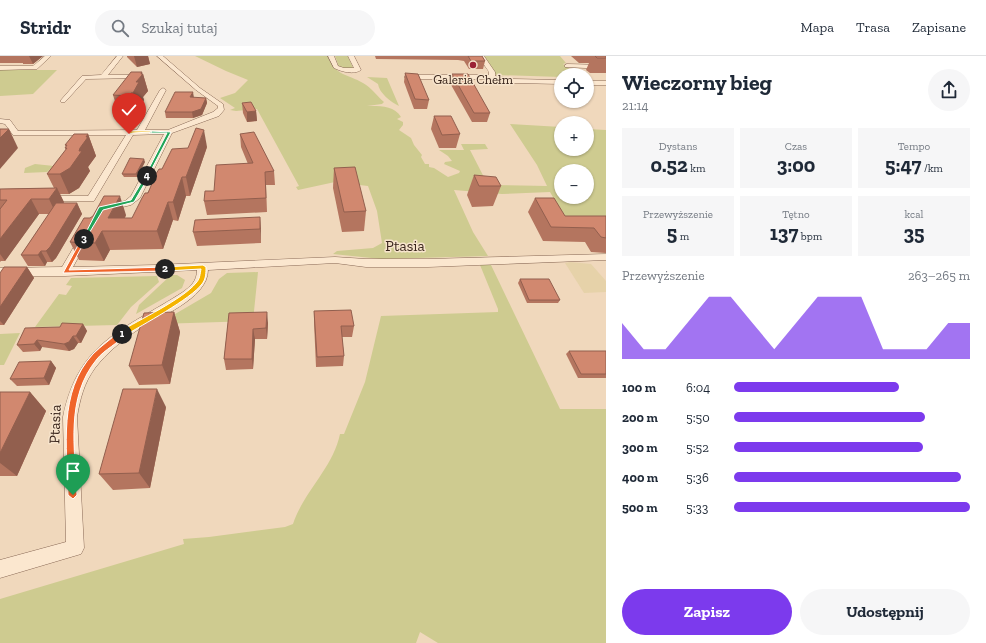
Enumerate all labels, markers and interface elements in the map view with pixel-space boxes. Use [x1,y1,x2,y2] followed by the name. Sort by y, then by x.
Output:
[95,10,375,46] search box
[20,16,71,39] text: Stridr
[109,17,131,39] icon: search
[141,19,218,37] text: Szukaj tutaj
[801,19,834,36] text: Mapa
[856,19,890,36] text: Trasa
[912,19,966,36] text: Zapisane
[468,60,478,70] marker: Galeria Chełm
[554,68,594,204] map controls
[554,68,594,108] button: locate
[622,69,772,96] text: Wieczorny bieg
[928,69,970,111] button: share
[433,72,514,87] place label: Galeria Chełm
[112,93,146,134] pin
[622,98,649,113] text: 21:14
[118,99,140,121] icon: check
[554,116,594,156] button: +
[659,140,697,153] text: Dystans
[785,140,807,153] text: Czas
[898,140,930,153] text: Tempo
[651,153,688,177] text: 0.52
[777,153,815,177] text: 3:00
[885,153,921,177] text: 5:47
[688,162,705,175] text: km
[921,162,943,175] text: /km
[554,164,594,204] button: −
[137,166,157,186] pin: 4
[144,169,150,182] text: 4
[643,208,713,221] text: Przewyższenie
[782,208,810,221] text: Tętno
[905,208,923,221] text: kcal
[667,221,677,245] text: 5
[770,221,798,245] text: 137
[903,221,925,245] text: 35
[74,229,94,249] pin: 3
[677,230,689,243] text: m
[798,230,822,243] text: bpm
[81,232,87,245] text: 3
[385,237,425,255] street label: Ptasia
[155,259,175,279] pin: 2
[162,262,168,275] text: 2
[622,268,705,283] text: Przewyższenie
[908,268,970,283] text: 263–265 m
[112,324,132,344] pin: 1
[120,327,124,340] text: 1
[622,380,656,395] text: 100 m
[686,380,710,395] text: 6:04
[45,404,65,444] street label: Ptasia
[622,410,658,425] text: 200 m
[686,410,710,425] text: 5:50
[622,440,658,455] text: 300 m
[686,440,709,455] text: 5:52
[56,454,90,495] pin
[62,460,84,482] icon: arrive
[622,470,658,485] text: 400 m
[686,470,709,485] text: 5:36
[622,500,658,515] text: 500 m
[686,500,708,515] text: 5:33
[622,589,792,635] button: Zapisz
[800,589,970,635] button: Udostępnij

